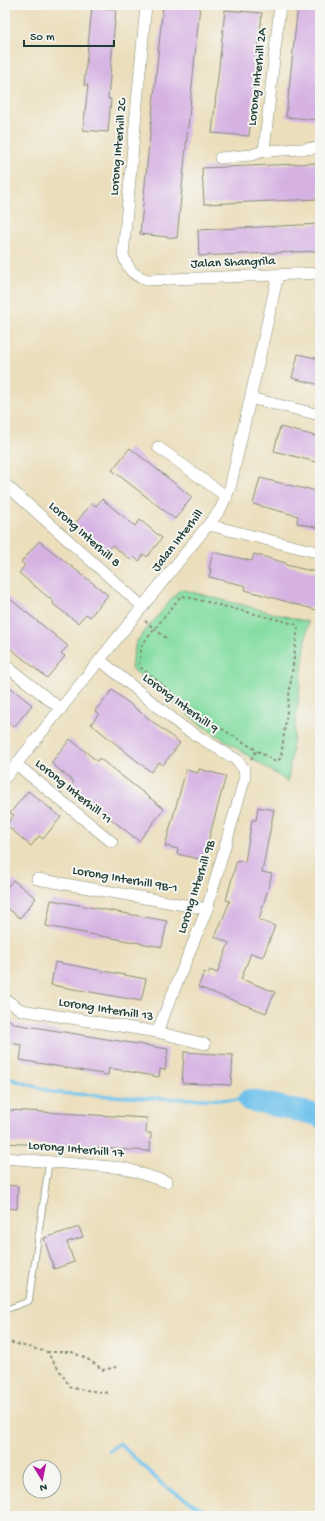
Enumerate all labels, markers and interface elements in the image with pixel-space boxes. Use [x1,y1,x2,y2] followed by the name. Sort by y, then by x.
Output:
[24,22,114,48] scale bar
[245,26,271,127] street label: Lorong Interhill 2A
[30,31,55,45] text: 50 m
[107,97,131,196] street label: Lorong Interhill 2C
[190,254,276,272] street label: Jalan Shangrila
[45,499,123,571] street label: Lorong Interhill 8
[149,507,207,575] street label: Jalan Interhill
[139,671,221,738] street label: Lorong Interhill 9
[32,756,114,828] street label: Lorong Interhill 11
[175,838,219,936] street label: Lorong Interhill 9B
[71,863,179,897] street label: Lorong Interhill 9B-1
[57,995,155,1025] street label: Lorong Interhill 13
[28,1138,126,1162] street label: Lorong Interhill 17
[22,1459,62,1499] north arrow
[39,1480,48,1493] text: N

